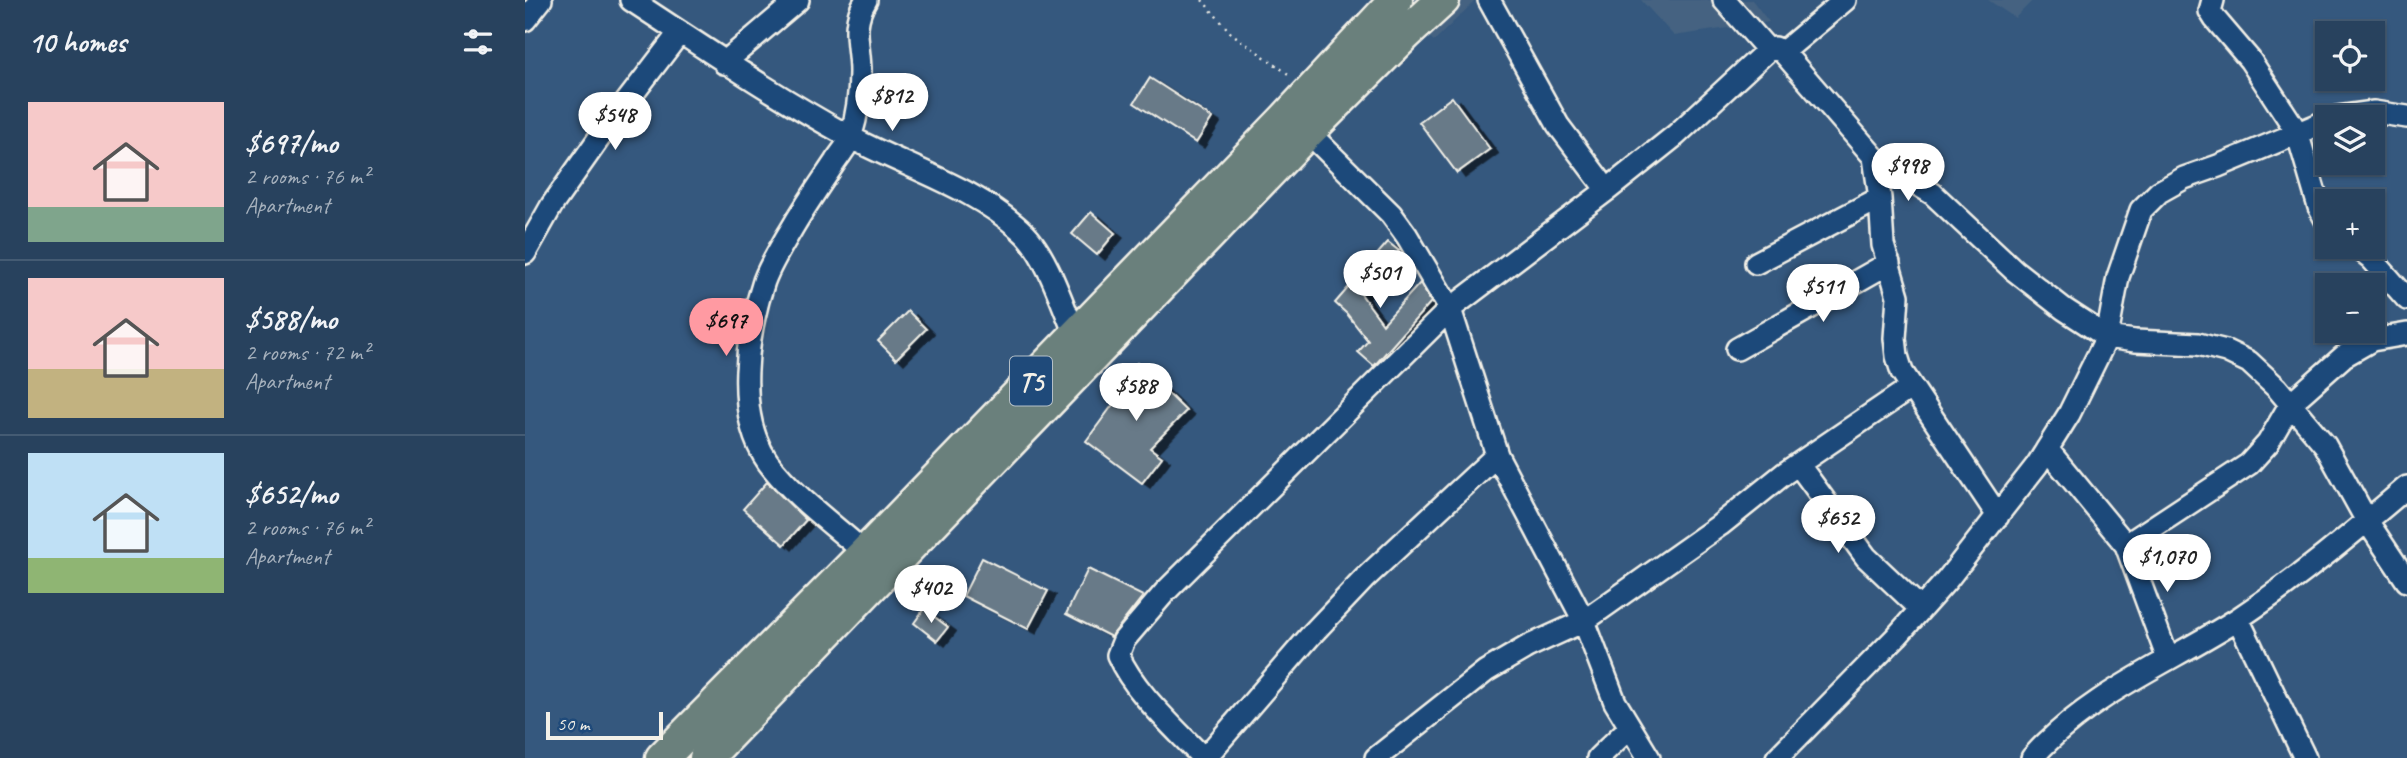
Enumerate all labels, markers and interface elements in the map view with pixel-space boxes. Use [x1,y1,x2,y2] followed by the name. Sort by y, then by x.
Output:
[2315,21,2385,343] map controls
[2315,21,2385,91] button: locate
[28,23,126,61] text: 10 homes
[459,23,497,61] icon: filters
[851,74,933,133] pin: $812
[871,81,913,110] text: $812
[574,92,656,152] pin: $548
[594,100,636,129] text: $548
[2315,105,2385,175] button: layers
[245,124,338,162] text: $697/mo
[84,130,168,214] icon: home
[1867,144,1949,203] pin: $998
[1888,151,1928,180] text: $998
[245,162,369,191] text: 2 rooms · 76 m²
[2315,189,2385,259] button: +
[245,191,330,220] text: Apartment
[1339,250,1421,310] pin: $501
[1359,258,1401,287] text: $501
[1782,264,1864,324] pin: $511
[1802,272,1844,301] text: $511
[2315,273,2385,343] button: −
[685,298,767,358] pin: $697
[245,300,337,338] text: $588/mo
[84,306,168,390] icon: home
[705,306,747,335] text: $697
[245,338,369,367] text: 2 rooms · 72 m²
[1010,356,1052,406] road number: T5
[1095,364,1177,423] pin: $588
[245,367,330,396] text: Apartment
[1115,371,1157,400] text: $588
[245,475,338,513] text: $652/mo
[84,481,168,565] icon: home
[1797,496,1879,555] pin: $652
[1817,503,1859,532] text: $652
[245,513,369,542] text: 2 rooms · 76 m²
[2110,534,2224,594] pin: $1,070
[245,542,330,571] text: Apartment
[2139,542,2195,571] text: $1,070
[890,566,972,625] pin: $402
[910,573,952,602] text: $402
[546,709,663,741] scale bar
[557,712,589,736] text: 50 m

